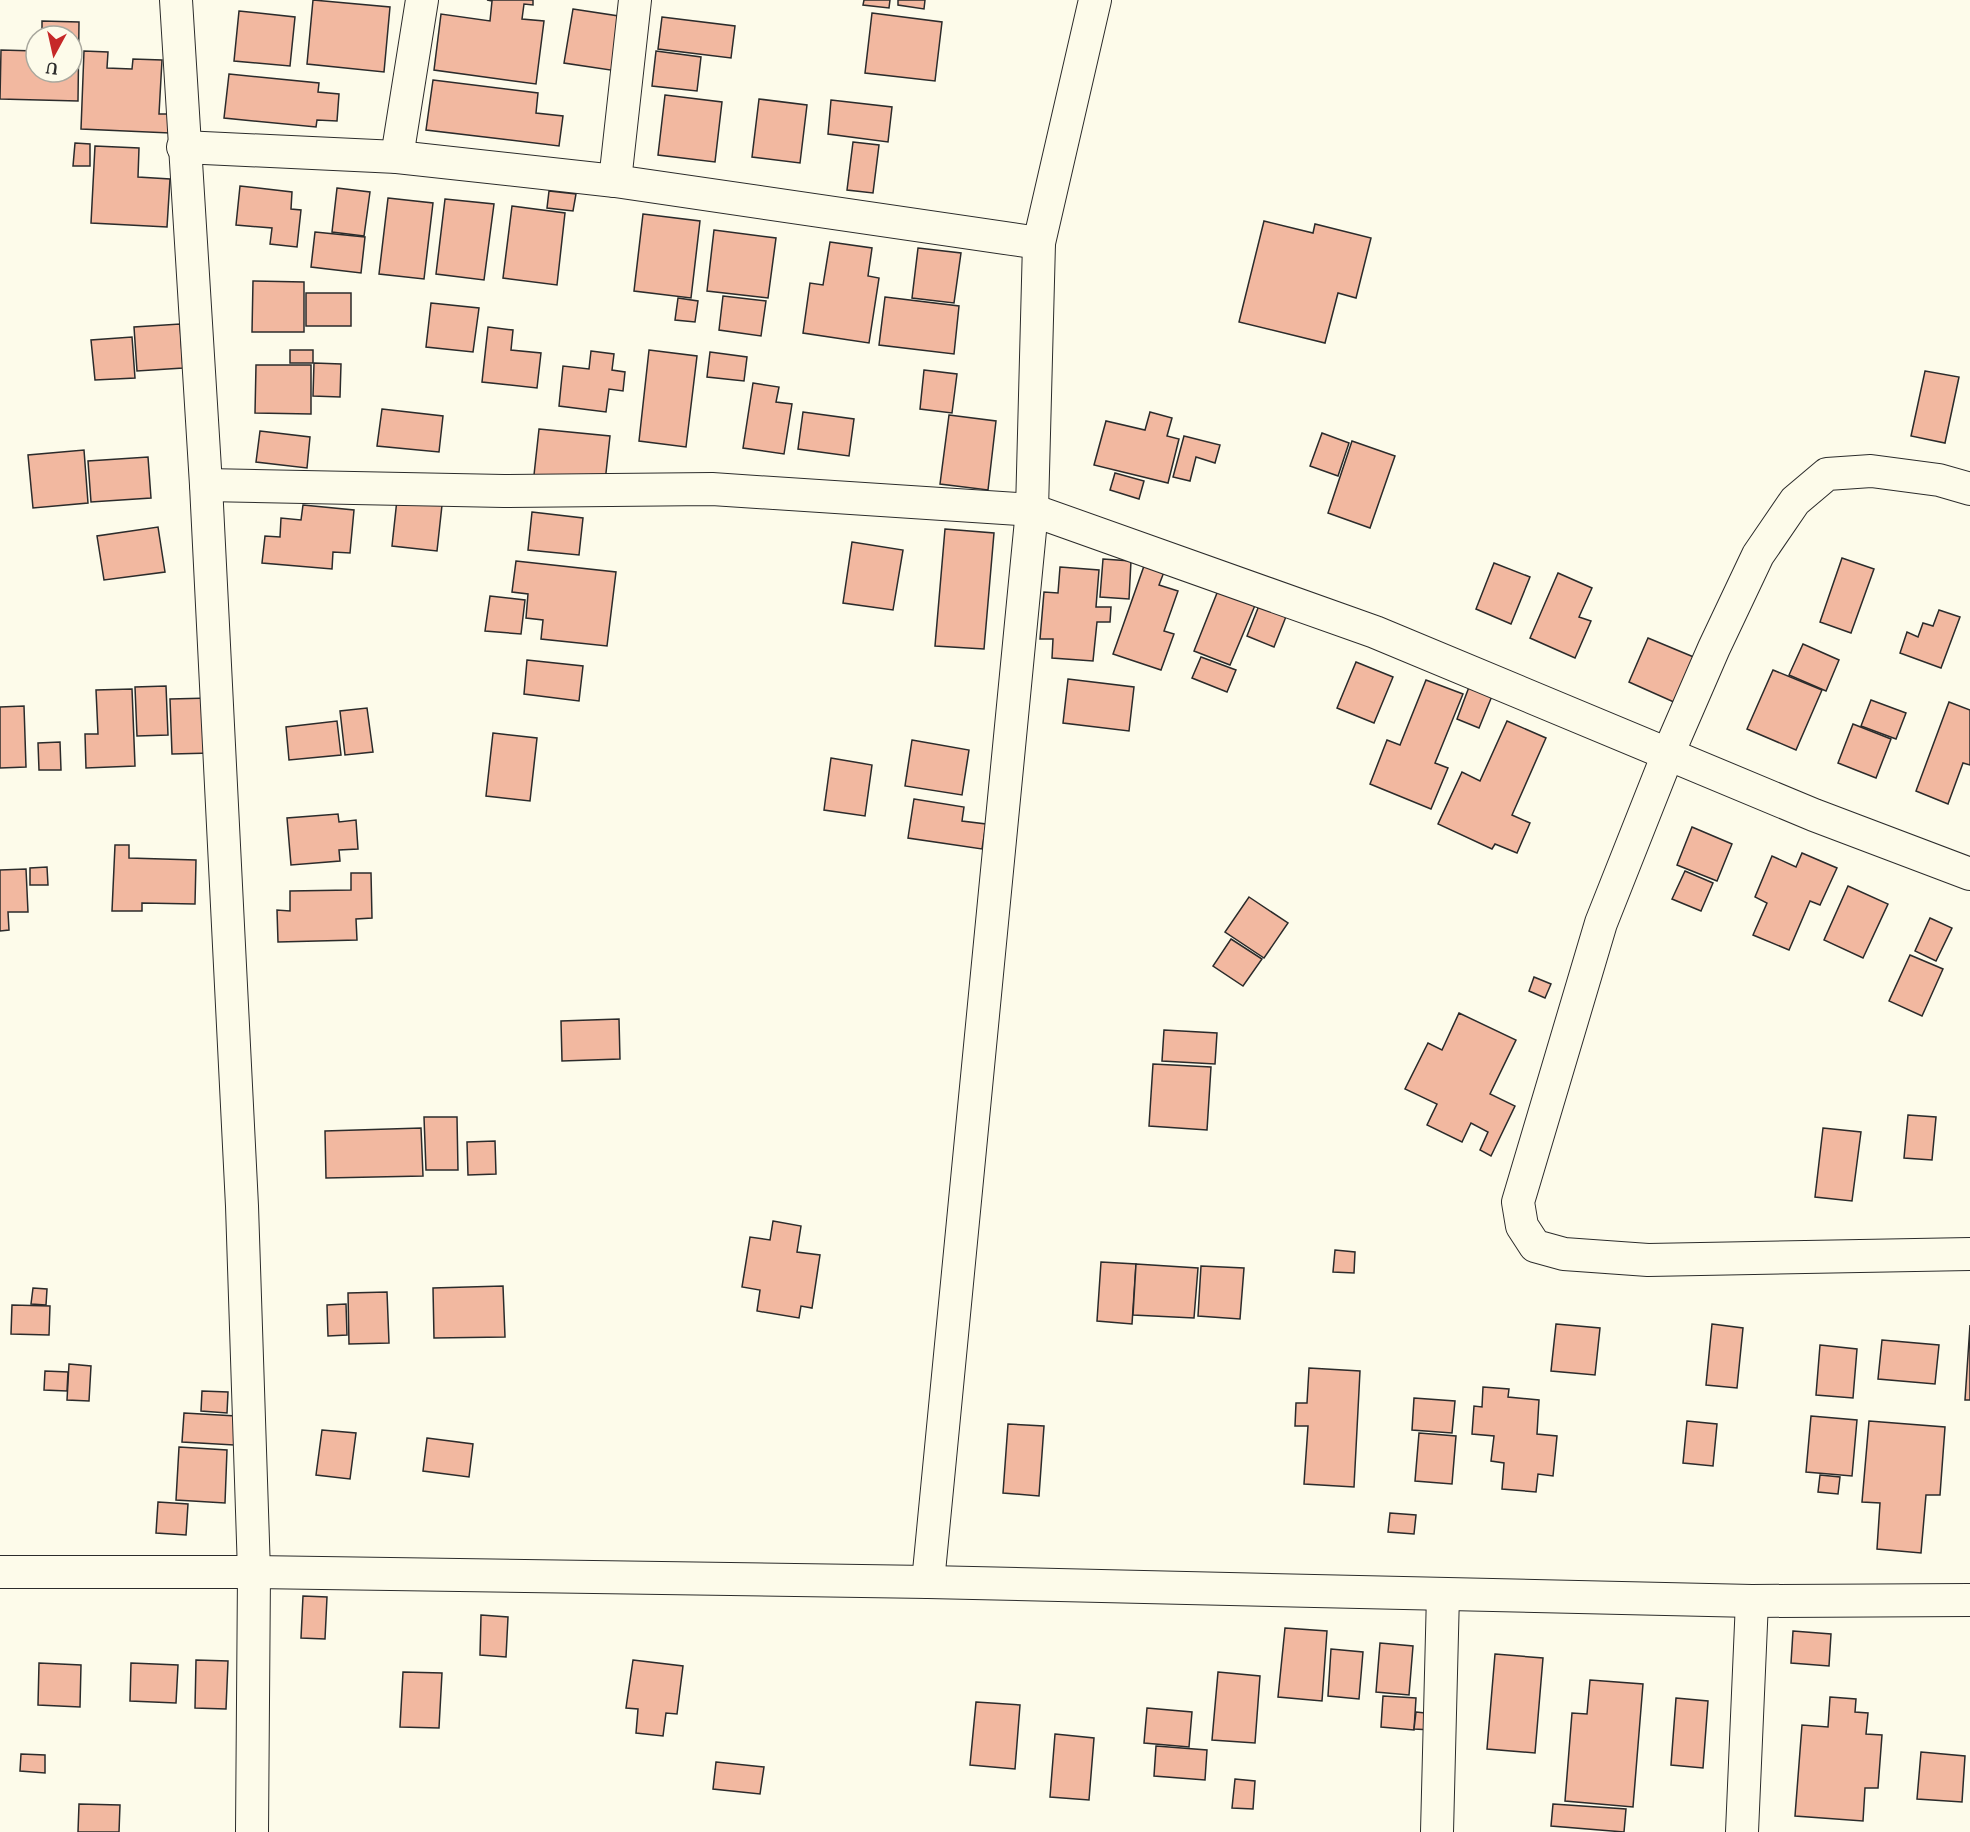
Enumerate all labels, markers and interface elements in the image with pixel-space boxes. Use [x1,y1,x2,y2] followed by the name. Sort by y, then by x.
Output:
[24,24,84,84] north arrow
[44,58,59,80] text: U

